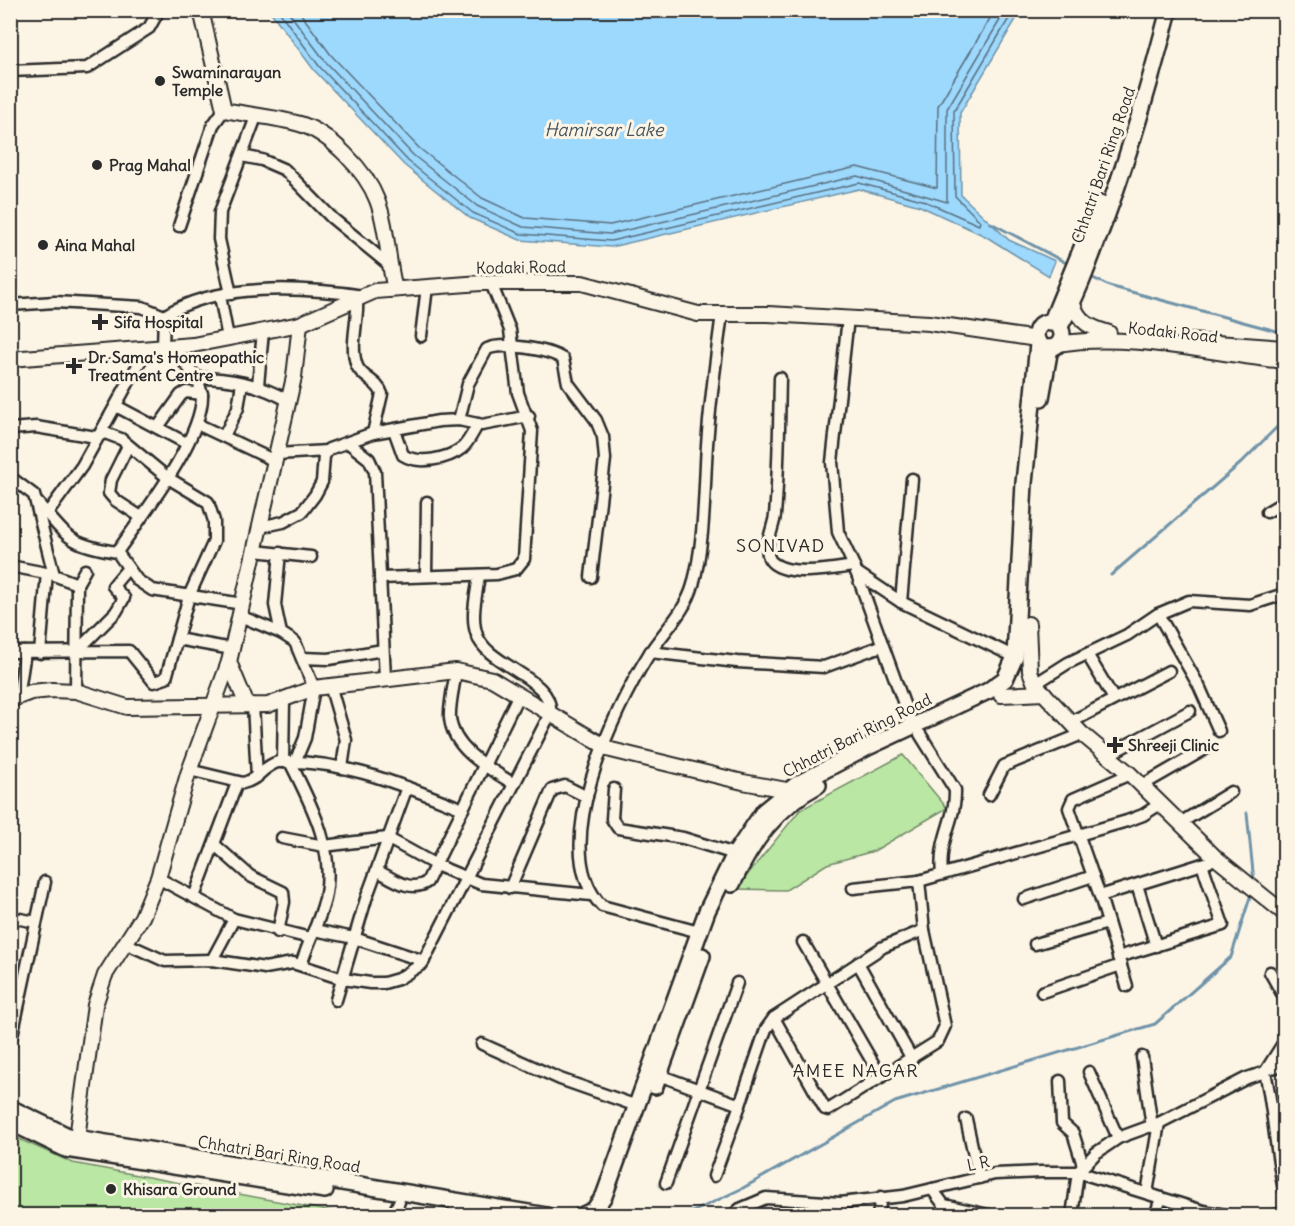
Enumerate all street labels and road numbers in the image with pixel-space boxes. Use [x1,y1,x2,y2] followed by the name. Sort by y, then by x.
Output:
[1067,84,1139,246] street label: Chhatri Bari Ring Road
[476,256,566,278] street label: Kodaki Road
[1127,317,1219,347] street label: Kodaki Road
[779,689,935,781] street label: Chhatri Bari Ring Road
[196,1131,362,1177] street label: Chhatri Bari Ring Road
[965,1151,991,1175] street label: L R

